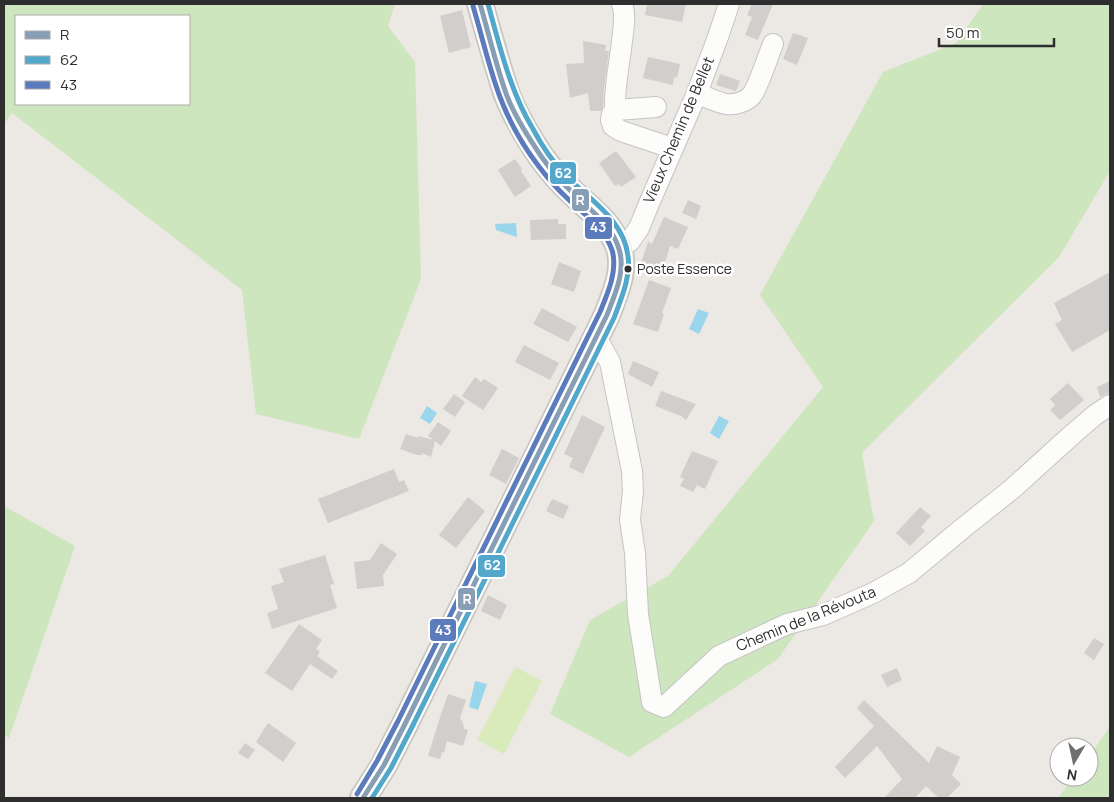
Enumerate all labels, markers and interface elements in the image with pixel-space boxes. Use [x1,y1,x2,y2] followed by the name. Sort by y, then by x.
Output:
[15,15,190,105] legend
[939,15,1054,47] scale bar
[946,22,980,43] text: 50 m
[60,24,69,45] text: R
[60,49,78,70] text: 62
[638,53,719,206] street label: Vieux Chemin de Bellet
[60,74,77,95] text: 43
[549,161,577,185] line badge: 62
[554,163,572,182] text: 62
[571,188,590,212] line badge: R
[575,190,585,209] text: R
[584,216,613,240] line badge: 43
[590,217,606,236] text: 43
[637,259,732,278] place label: Poste Essence
[623,264,633,274] marker: Poste Essence
[477,554,506,578] line badge: 62
[483,555,501,574] text: 62
[733,581,879,656] street label: Chemin de la Révouta
[457,587,476,611] line badge: R
[462,589,472,608] text: R
[429,618,457,642] line badge: 43
[435,620,451,639] text: 43
[1049,737,1099,787] north arrow
[1065,765,1078,786] text: N

